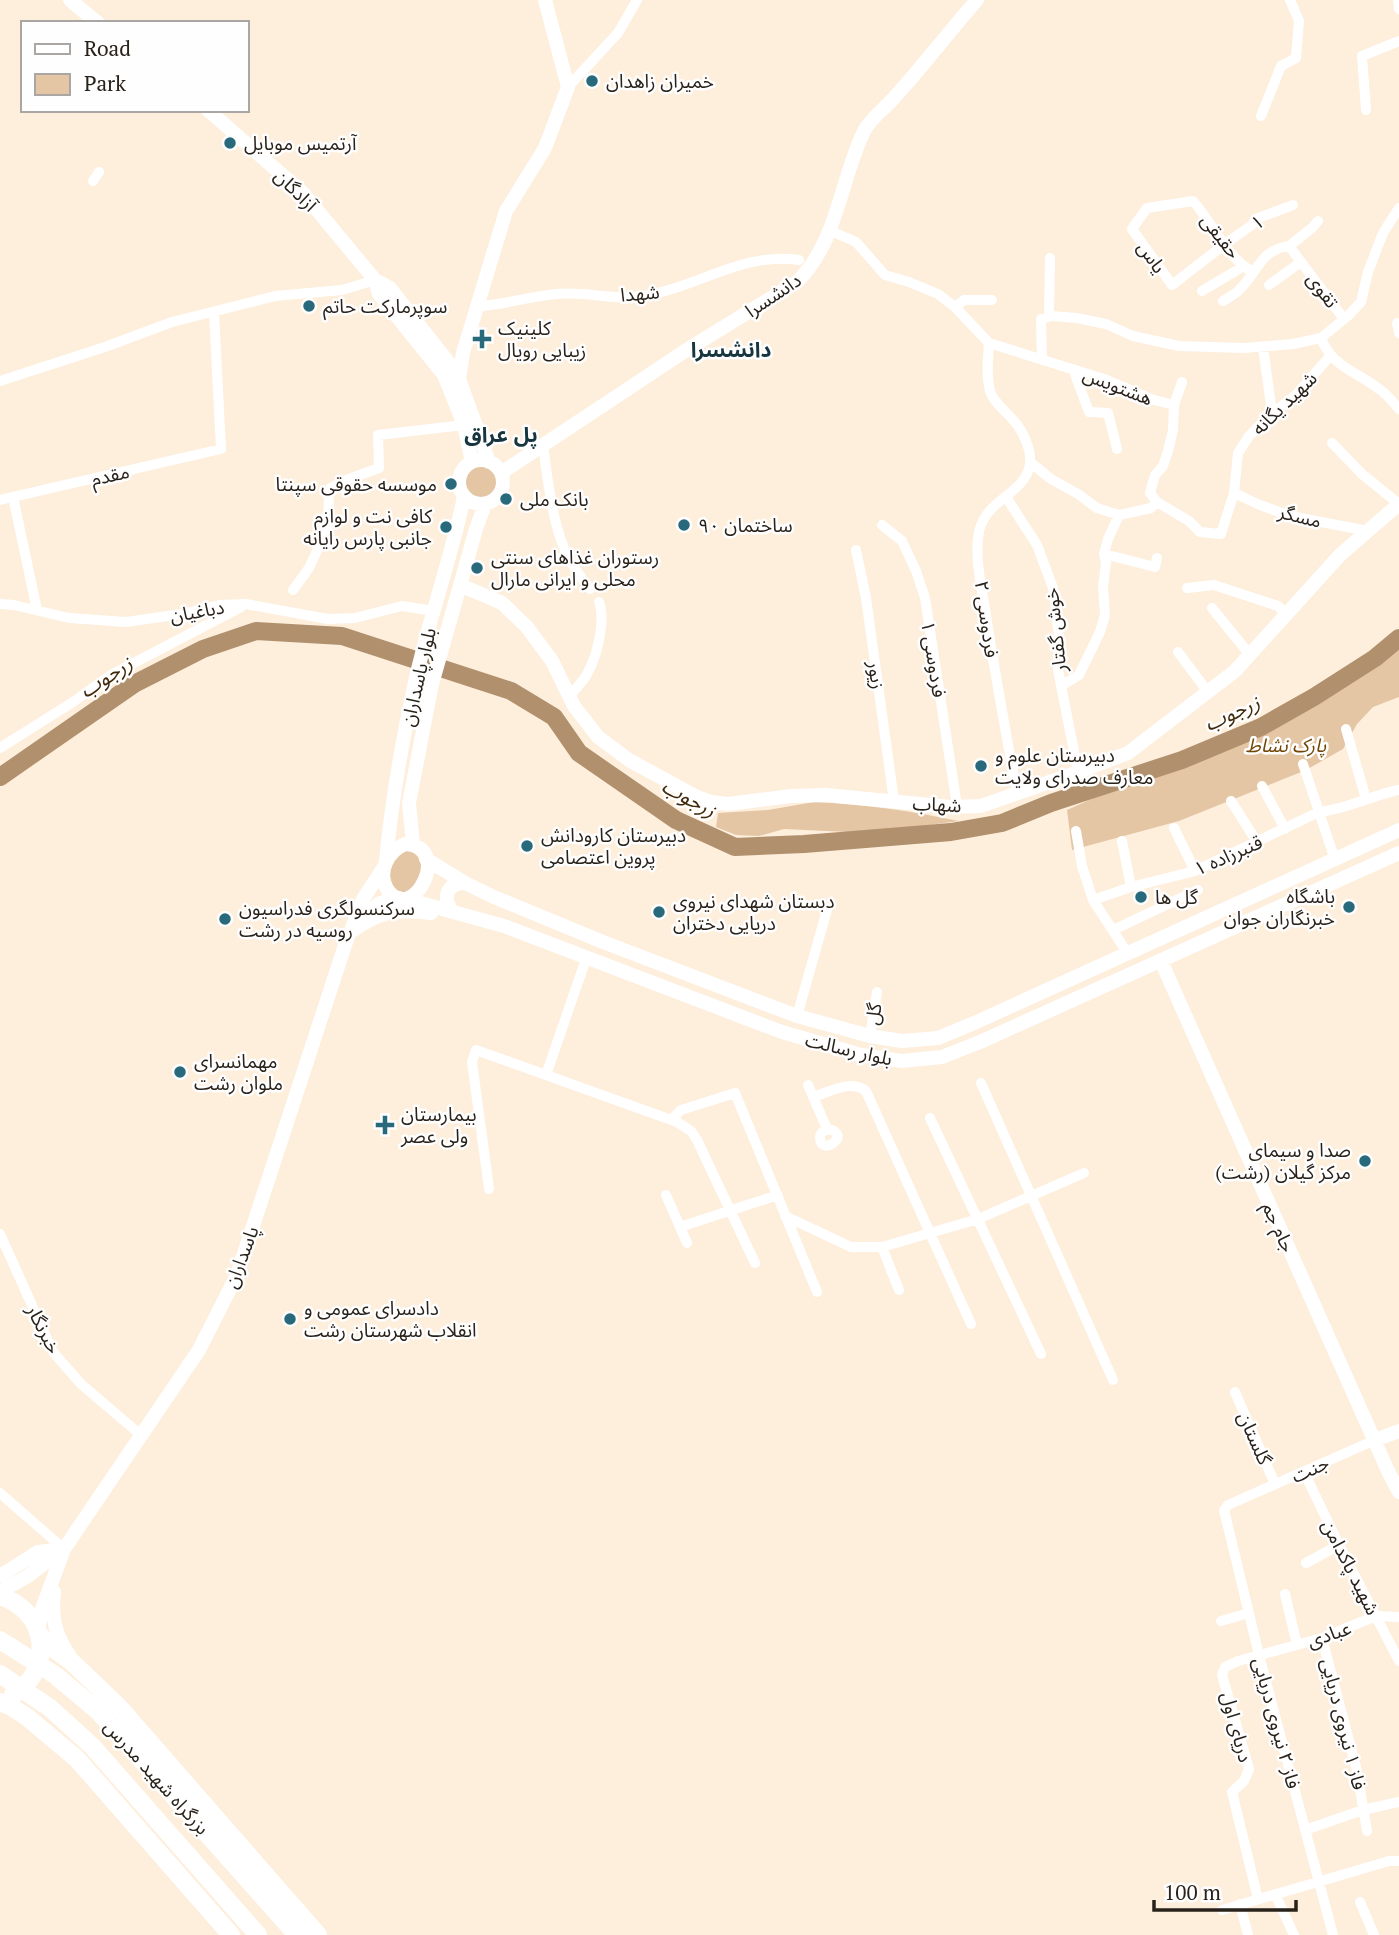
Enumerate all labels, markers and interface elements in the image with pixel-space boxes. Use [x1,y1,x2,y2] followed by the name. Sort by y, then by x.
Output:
[21,21,248,112] legend
[84,34,131,62] text: Road
[606,68,714,93] place label: خمیران زاهدان
[84,69,126,97] text: Park
[584,73,600,89] marker: خمیران زاهدان
[244,130,358,155] place label: آرتمیس موبایل
[222,135,238,151] marker: آرتمیس موبایل
[270,163,324,218] street label: آزادگان
[1196,208,1247,264] street label: حقیقی
[1245,208,1268,235] street label: ۱
[1132,236,1172,278] street label: یاس
[740,267,806,322] street label: دانشسرا
[1302,267,1345,313] street label: تقوی
[619,278,661,307] street label: شهدا
[323,293,447,321] place label: سوپرمارکت حاتم
[301,298,317,314] marker: سوپرمارکت حاتم
[498,315,586,362] place label: کلینیک زیبایی رویال
[472,329,492,349] marker: کلینیک زیبایی رویال
[691,335,771,363] district label: دانشسرا
[1080,361,1157,410] street label: هشتویس
[1246,365,1322,440] street label: شهید یگانه
[464,420,538,449] district label: پل عراق
[88,458,132,494] street label: مقدم
[275,471,437,497] place label: موسسه حقوقی سپنتا
[443,476,459,492] marker: موسسه حقوقی سپنتا
[520,486,589,511] place label: بانک ملی
[498,491,514,507] marker: بانک ملی
[1275,498,1324,533] street label: مسگر
[303,503,433,551] place label: کافی نت و لوازم جانبی پارس رایانه
[698,512,793,537] place label: ساختمان ۹۰
[676,517,692,533] marker: ساختمان ۹۰
[438,519,454,535] marker: کافی نت و لوازم جانبی پارس رایانه
[491,544,659,591] place label: رستوران غذاهای سنتی محلی و ایرانی مارال
[469,560,485,576] marker: رستوران غذاهای سنتی محلی و ایرانی مارال
[970,579,1005,659] street label: فردوسی ۲
[1038,587,1071,674] street label: خوش گفتار
[168,593,226,628] street label: دباغیان
[916,619,953,699] street label: فردوسی ۱
[394,625,442,729] street label: بلوار پاسداران
[74,648,138,704] water label: زرجوب
[863,658,892,691] street label: زیور
[1200,687,1264,737] water label: زرجوب
[1246,732,1327,758] park label: پارک نشاط
[995,742,1153,789] place label: دبیرستان علوم و معارف صدرای ولایت
[973,758,989,774] marker: دبیرستان علوم و معارف صدرای ولایت
[657,771,722,824] water label: زرجوب
[912,790,962,817] street label: شهاب
[541,822,686,870] place label: دبیرستان کارودانش پروین اعتصامی
[1190,828,1266,881] street label: قنبرزاده ۱
[519,838,535,854] marker: دبیرستان کارودانش پروین اعتصامی
[1224,883,1335,930] place label: باشگاه خبرنگاران جوان
[1155,884,1199,909] place label: گل ها
[673,888,834,935] place label: دبستان شهدای نیروی دریایی دختران
[1133,889,1149,905] marker: گل ها
[239,895,415,942] place label: سرکنسولگری فدراسیون روسیه در رشت
[1341,899,1357,915] marker: باشگاه خبرنگاران جوان
[651,904,667,920] marker: دبستان شهدای نیروی دریایی دختران
[217,911,233,927] marker: سرکنسولگری فدراسیون روسیه در رشت
[858,1000,887,1027] street label: گل
[803,1026,895,1071] street label: بلوار رسالت
[194,1048,283,1095] place label: مهمانسرای ملوان رشت
[172,1064,188,1080] marker: مهمانسرای ملوان رشت
[400,1101,477,1148] place label: بیمارستان ولی عصر
[375,1115,395,1135] marker: بیمارستان ولی عصر
[1215,1137,1351,1184] place label: صدا و سیمای مرکز گیلان (رشت)
[1357,1153,1373,1169] marker: صدا و سیمای مرکز گیلان (رشت)
[1255,1198,1302,1257] street label: جام جم
[217,1222,265,1292] street label: پاسداران
[304,1295,477,1342] place label: دادسرای عمومی و انقلاب شهرستان رشت
[21,1299,67,1358] street label: خبرنگار
[282,1311,298,1327] marker: دادسرای عمومی و انقلاب شهرستان رشت
[1233,1407,1279,1469] street label: گلستان
[1287,1449,1332,1488] street label: جنت
[1316,1515,1386,1619] street label: شهید پاکدامن
[1303,1614,1354,1653] street label: عبادی
[1248,1655,1307,1791] street label: فاز ۲ نیروی دریایی
[1316,1655,1373,1792] street label: فاز ۱ نیروی دریایی
[1216,1689,1259,1765] street label: دریای اول
[99,1714,216,1839] street label: بزرگراه شهید مدرس
[1154,1868,1296,1912] scale bar
[1164,1878,1221,1906] text: 100 m

